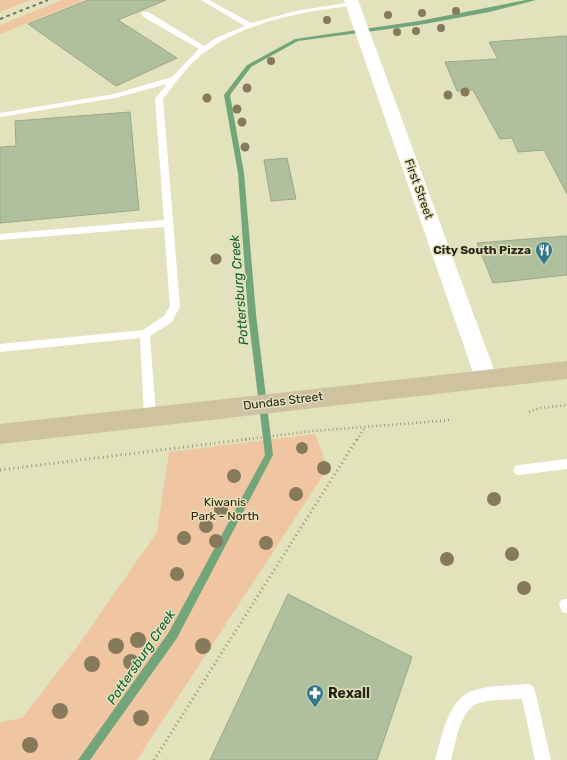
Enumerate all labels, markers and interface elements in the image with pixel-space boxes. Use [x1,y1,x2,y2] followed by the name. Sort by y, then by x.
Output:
[402,157,436,221] street label: First Street
[227,234,252,346] water label: Pottersburg Creek
[534,240,554,265] restaurant icon: City South Pizza
[433,243,531,257] place label: City South Pizza
[242,389,324,413] street label: Dundas Street
[191,495,259,523] park label: Kiwanis Park - North
[104,607,179,708] water label: Pottersburg Creek
[305,683,325,708] pharmacy icon: Rexall
[328,685,370,702] place label: Rexall

